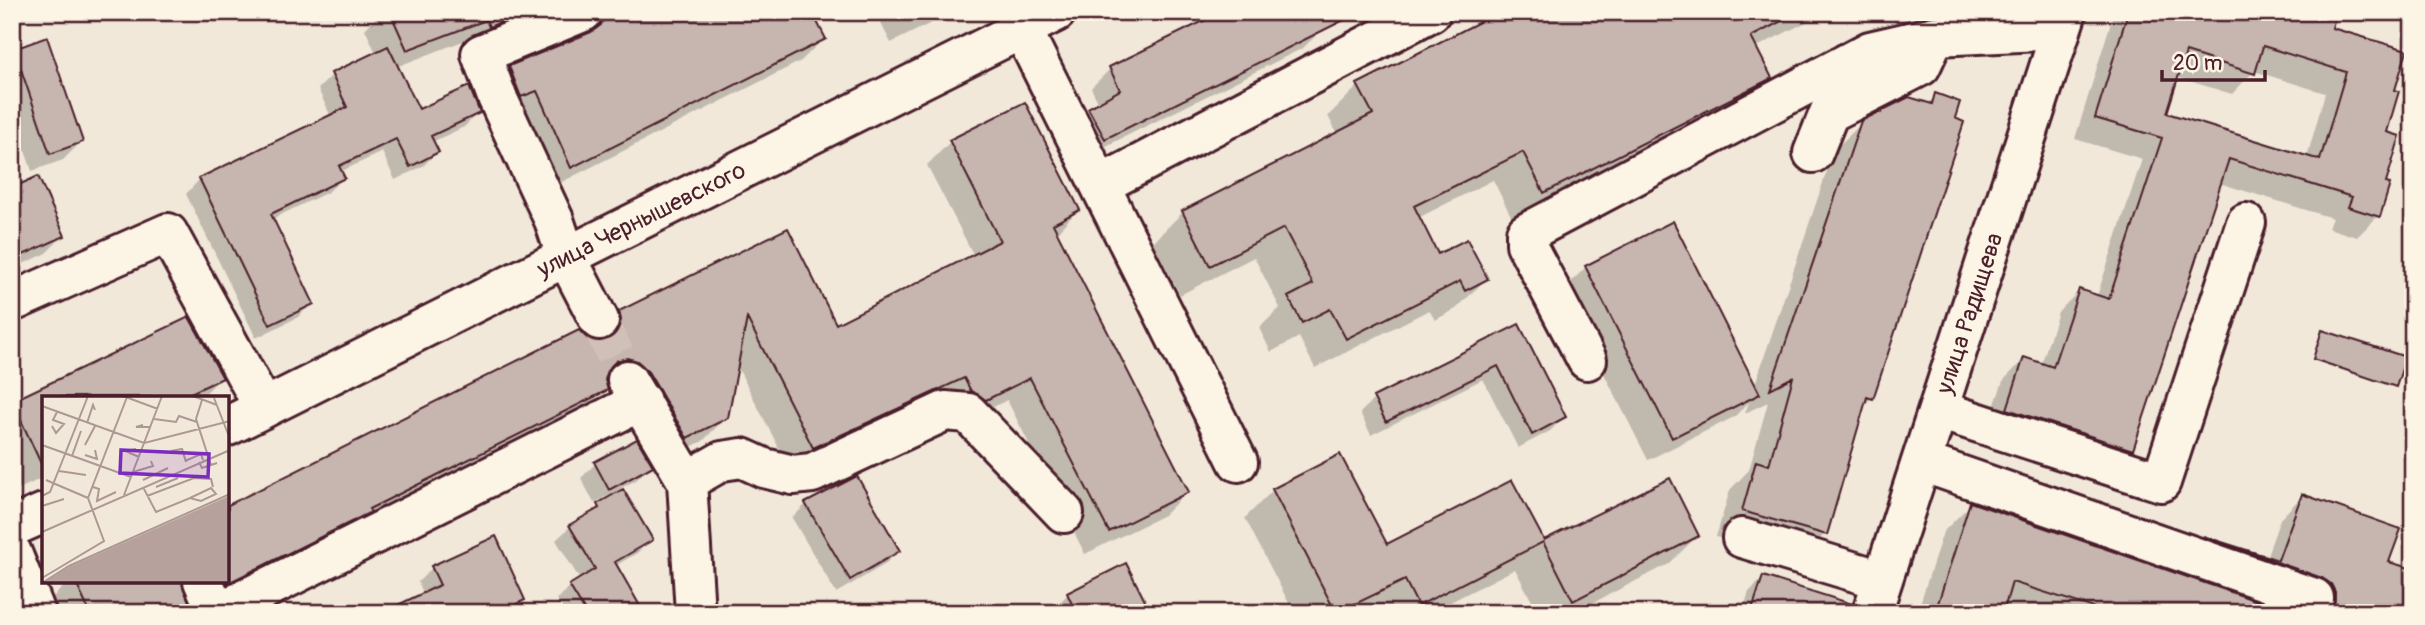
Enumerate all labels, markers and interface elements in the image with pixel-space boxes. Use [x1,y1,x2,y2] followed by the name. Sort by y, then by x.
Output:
[2162,38,2266,82] scale bar
[2173,50,2222,77] text: 20 m
[531,155,750,284] street label: улица Чернышевского
[1929,229,2009,398] street label: улица Радищева
[42,396,229,583] inset map

